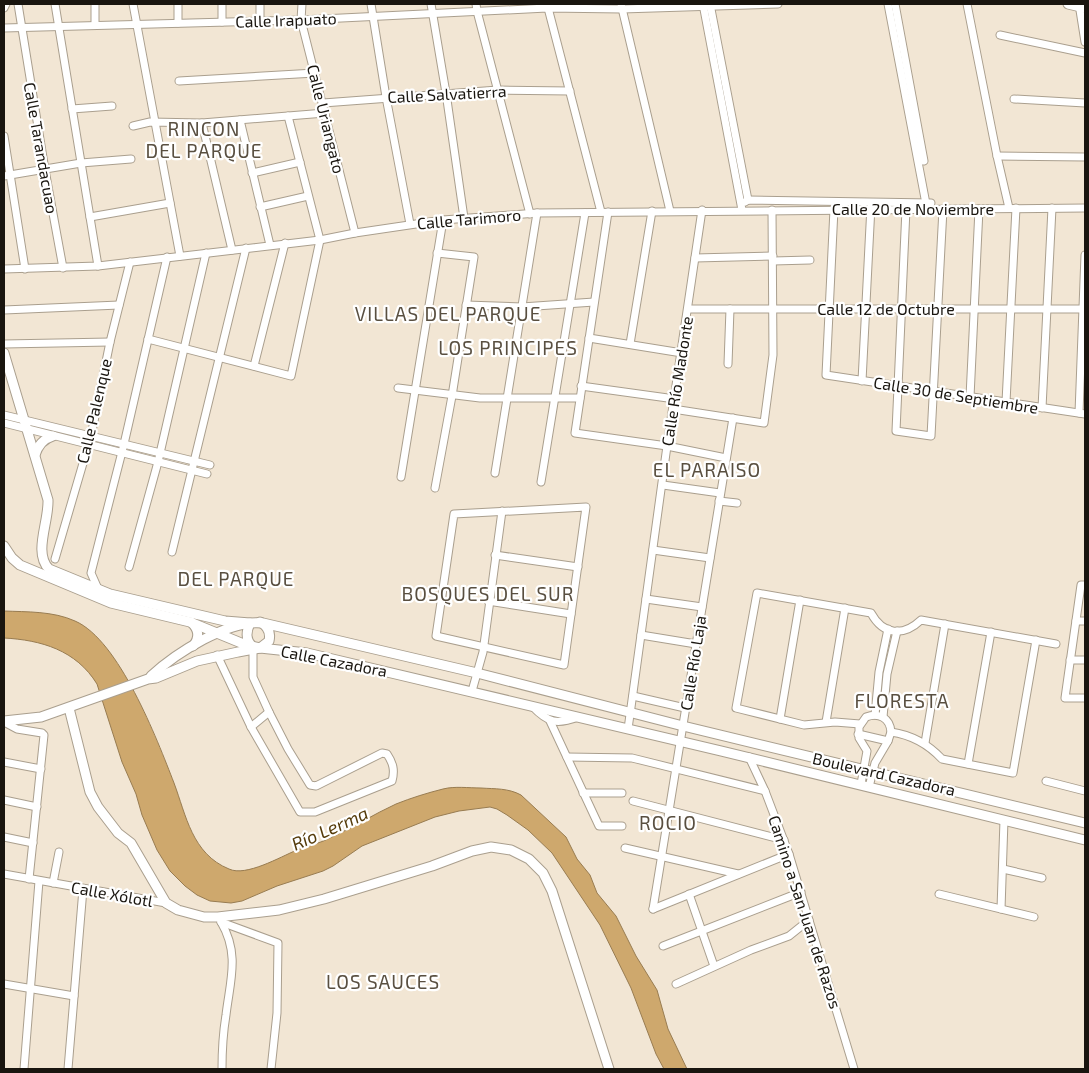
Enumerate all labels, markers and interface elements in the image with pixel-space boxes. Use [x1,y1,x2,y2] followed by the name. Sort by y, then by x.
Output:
[235,8,337,31] street label: Calle Irapuato
[304,62,349,175] street label: Calle Uriangato
[21,81,62,215] street label: Calle Tarandacuao
[387,81,507,106] street label: Calle Salvatierra
[146,117,262,162] district label: RINCON DEL PARQUE
[832,199,994,218] street label: Calle 20 de Noviembre
[416,204,522,233] street label: Calle Tarimoro
[817,299,955,318] street label: Calle 12 de Octubre
[355,302,541,325] district label: VILLAS DEL PARQUE
[657,315,696,447] street label: Calle Río Madonte
[438,336,578,359] district label: LOS PRINCIPES
[72,357,115,465] street label: Calle Palenque
[872,372,1040,417] street label: Calle 30 de Septiembre
[653,458,761,481] district label: EL PARAISO
[178,567,294,590] district label: DEL PARQUE
[402,582,574,605] district label: BOSQUES DEL SUR
[676,614,710,712] street label: Calle Río Laja
[279,641,389,680] street label: Calle Cazadora
[854,689,950,712] district label: FLORESTA
[811,748,957,799] street label: Boulevard Cazadora
[288,801,371,855] water label: Río Lerma
[639,811,697,834] district label: ROCIO
[765,813,846,1011] street label: Camino a San Juan de Razos
[70,877,155,910] street label: Calle Xólotl
[326,970,440,993] district label: LOS SAUCES

